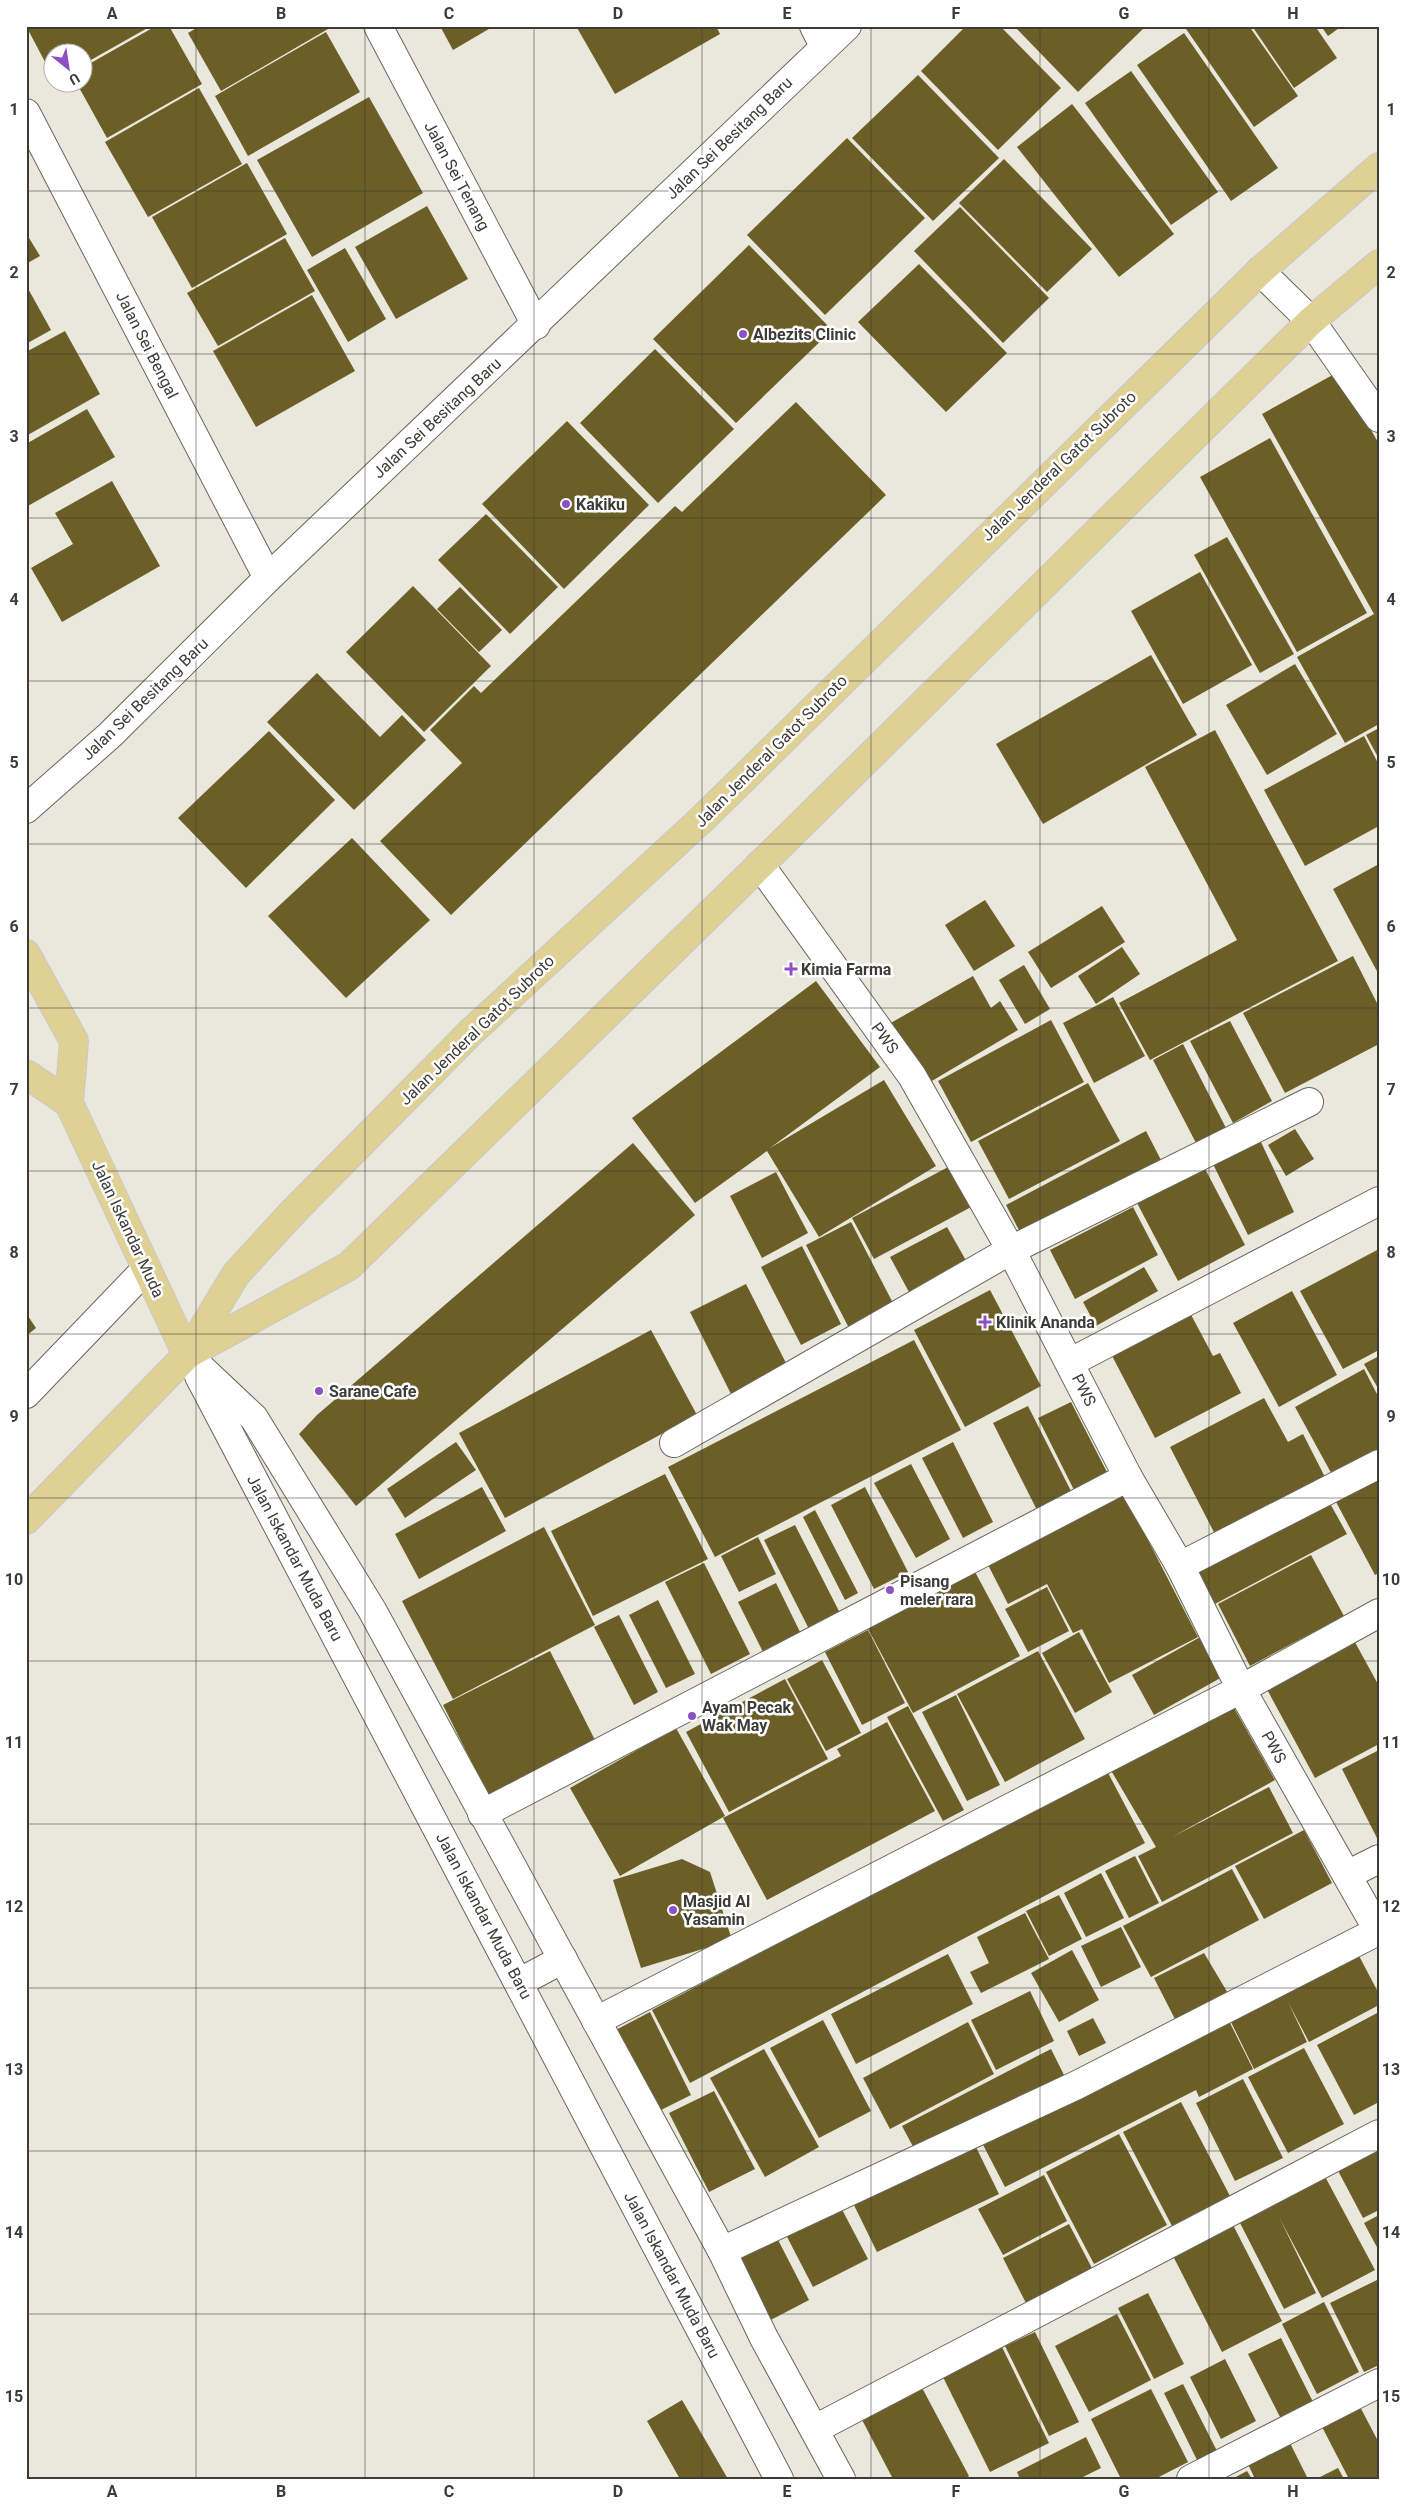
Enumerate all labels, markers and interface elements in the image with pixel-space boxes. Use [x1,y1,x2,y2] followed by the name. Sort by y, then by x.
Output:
[107,4,118,23] text: A
[276,4,286,23] text: B
[444,4,454,23] text: C
[613,4,623,23] text: D
[783,4,792,23] text: E
[952,4,961,23] text: F
[1119,4,1130,23] text: G
[1287,4,1299,23] text: H
[42,42,92,92] north arrow
[67,70,82,88] text: U
[662,73,796,203] street label: Jalan Sei Besitang Baru
[9,100,19,119] text: 1
[1386,100,1396,119] text: 1
[420,118,494,234] street label: Jalan Sei Tenang
[9,263,19,282] text: 2
[1386,263,1396,282] text: 2
[112,288,182,402] street label: Jalan Sei Bengal
[753,325,856,344] place label: Albezits Clinic
[737,328,749,340] marker: Albezits Clinic
[369,354,505,482] street label: Jalan Sei Besitang Baru
[978,387,1140,545] street label: Jalan Jenderal Gatot Subroto
[9,427,19,446] text: 3
[1386,427,1396,446] text: 3
[576,495,625,514] place label: Kakiku
[560,498,572,510] marker: Kakiku
[9,590,19,609] text: 4
[1386,590,1396,609] text: 4
[78,634,212,764] street label: Jalan Sei Besitang Baru
[691,671,851,831] street label: Jalan Jenderal Gatot Subroto
[9,753,19,772] text: 5
[1386,753,1396,772] text: 5
[9,917,19,936] text: 6
[1386,917,1396,936] text: 6
[396,951,558,1109] street label: Jalan Jenderal Gatot Subroto
[801,960,892,979] place label: Kimia Farma
[785,963,797,975] marker: Kimia Farma
[867,1019,903,1057] street label: PWS
[9,1080,19,1099] text: 7
[1386,1080,1396,1099] text: 7
[88,1158,168,1300] street label: Jalan Iskandar Muda
[9,1243,19,1262] text: 8
[1386,1243,1396,1262] text: 8
[996,1313,1095,1332] place label: Klinik Ananda
[978,1315,992,1329] marker: Klinik Ananda
[1068,1371,1100,1409] street label: PWS
[329,1382,417,1401] place label: Sarane Cafe
[313,1385,325,1397] marker: Sarane Cafe
[9,1407,19,1426] text: 9
[1386,1407,1396,1426] text: 9
[243,1472,347,1644] street label: Jalan Iskandar Muda Baru
[5,1570,23,1589] text: 10
[1382,1570,1400,1589] text: 10
[900,1572,974,1609] place label: Pisang meler rara
[884,1584,896,1596] marker: Pisang meler rara
[702,1698,791,1735] place label: Ayam Pecak Wak May
[686,1710,698,1722] marker: Ayam Pecak Wak May
[1257,1728,1291,1766] street label: PWS
[5,1733,23,1752] text: 11
[1382,1733,1400,1752] text: 11
[432,1830,536,2002] street label: Jalan Iskandar Muda Baru
[683,1892,750,1929] place label: Masjid Al Yasamin
[5,1897,23,1916] text: 12
[1382,1897,1400,1916] text: 12
[667,1904,679,1916] marker: Masjid Al Yasamin
[5,2060,23,2079] text: 13
[1382,2060,1400,2079] text: 13
[620,2189,724,2361] street label: Jalan Iskandar Muda Baru
[5,2223,23,2242] text: 14
[1382,2223,1400,2242] text: 14
[5,2387,23,2406] text: 15
[1382,2387,1400,2406] text: 15
[107,2482,118,2501] text: A
[276,2482,286,2501] text: B
[444,2482,454,2501] text: C
[613,2482,623,2501] text: D
[783,2482,792,2501] text: E
[952,2482,961,2501] text: F
[1119,2482,1130,2501] text: G
[1287,2482,1299,2501] text: H

